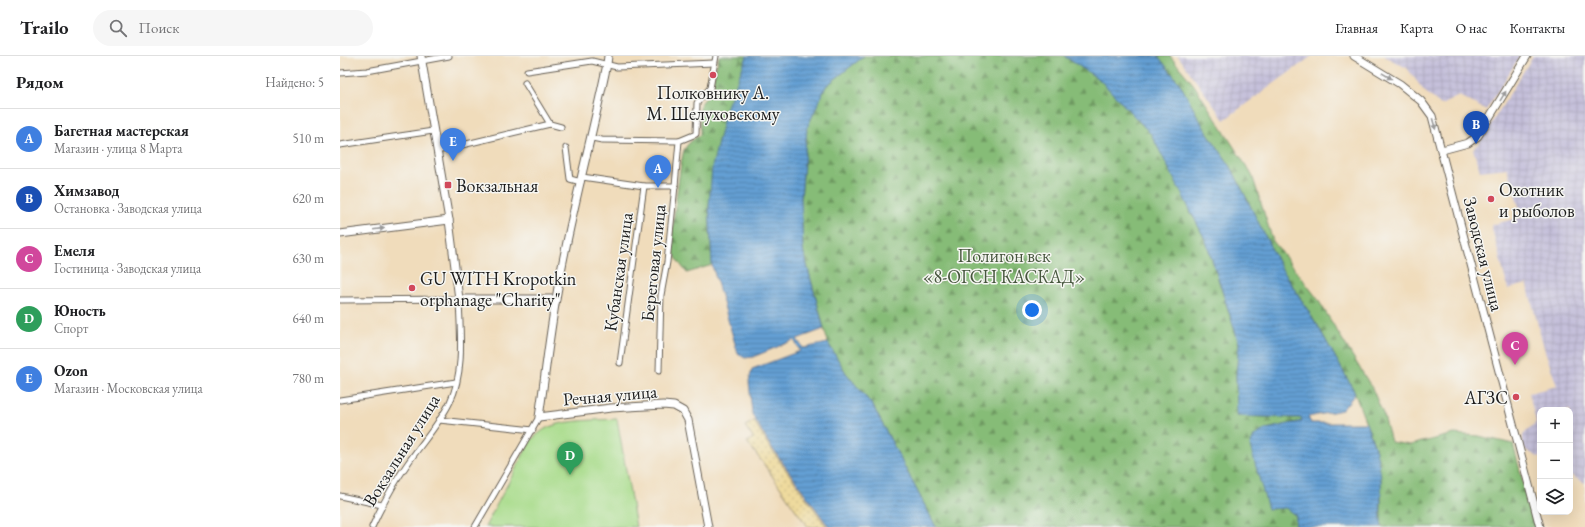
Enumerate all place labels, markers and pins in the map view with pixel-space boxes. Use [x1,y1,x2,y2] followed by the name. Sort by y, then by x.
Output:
[708,70,718,80] marker: Полковнику А. М. Шелуховскому
[646,81,780,125] place label: Полковнику А. М. Шелуховскому
[1463,111,1489,144] pin: B
[440,128,466,161] pin: E
[645,155,671,188] pin: A
[456,174,538,197] place label: Вокзальная
[1499,178,1575,222] place label: Охотник и рыболов
[443,180,453,190] marker: Вокзальная
[1486,194,1496,204] marker: Охотник и рыболов
[420,267,577,311] place label: GU WITH Kropotkin orphanage "Charity"
[407,283,417,293] marker: GU WITH Kropotkin orphanage "Charity"
[1502,332,1528,365] pin: C
[1463,386,1508,409] place label: АГЗС
[1511,392,1521,402] marker: АГЗС
[557,442,583,475] pin: D

